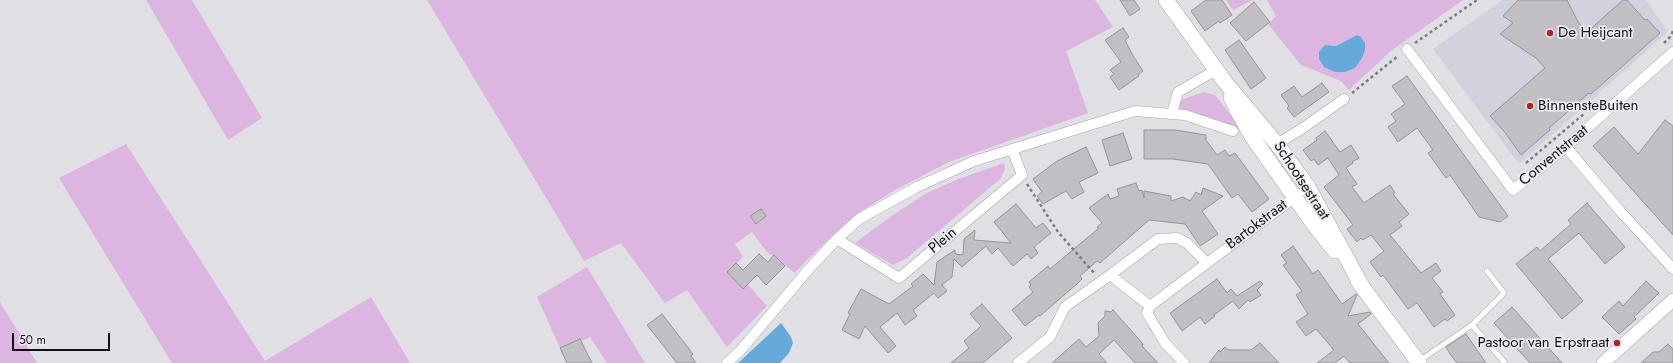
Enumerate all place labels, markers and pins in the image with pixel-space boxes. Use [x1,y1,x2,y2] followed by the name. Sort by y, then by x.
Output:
[1558,24,1632,42] place label: De Heijcant
[1545,28,1555,38] marker: De Heijcant
[1538,97,1638,115] place label: BinnensteBuiten
[1525,101,1535,111] marker: BinnensteBuiten
[1477,334,1609,352] place label: Pastoor van Erpstraat
[1612,338,1622,348] marker: Pastoor van Erpstraat

